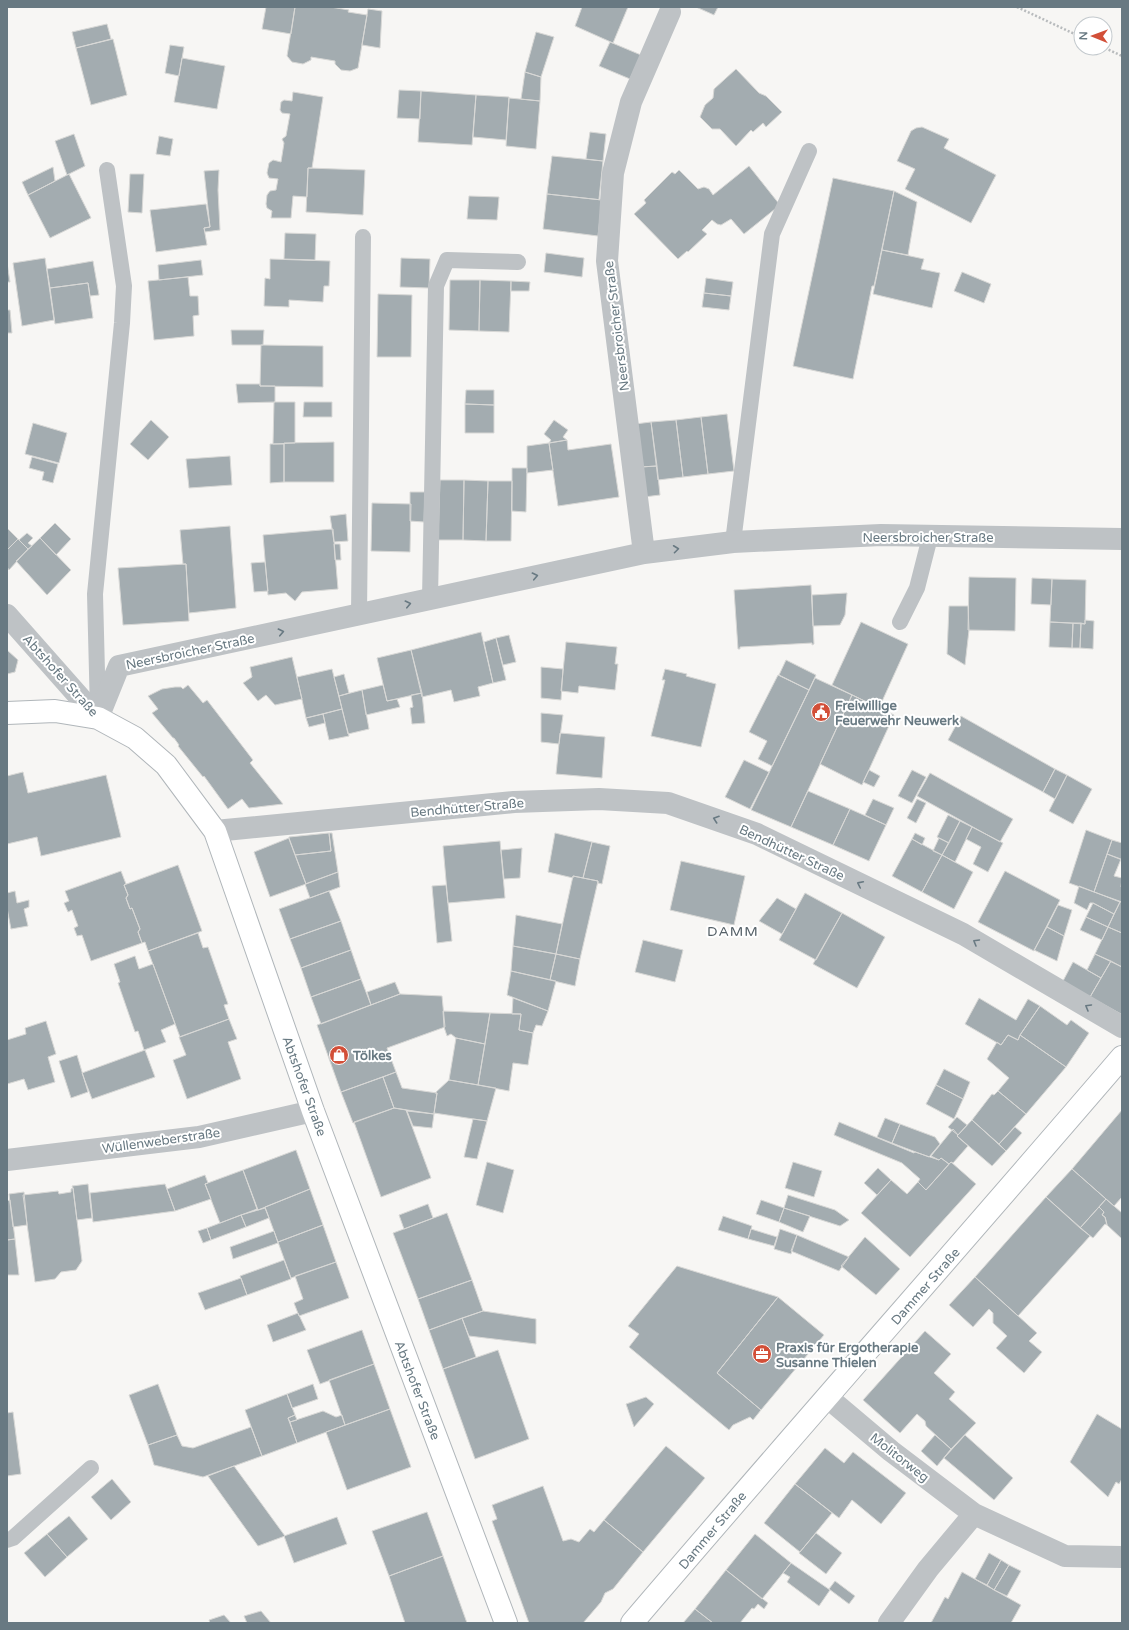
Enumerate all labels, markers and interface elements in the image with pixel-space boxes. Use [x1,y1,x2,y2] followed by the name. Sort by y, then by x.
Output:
[1073,16,1113,56] north arrow
[1077,31,1090,40] text: N
[601,260,633,392] street label: Neersbroicher Straße
[862,530,994,546] street label: Neersbroicher Straße
[673,545,679,554] one-way arrow
[532,573,538,581] one-way arrow
[405,600,411,608] one-way arrow
[278,628,284,636] one-way arrow
[19,631,101,720] street label: Abtshofer Straße
[124,631,256,673] street label: Neersbroicher Straße
[835,698,959,729] place label: Freiwillige Feuerwehr Neuwerk
[810,701,832,723] public building icon: Freiwillige Feuerwehr Neuwerk
[410,795,525,821] street label: Bendhütter Straße
[712,816,719,824] one-way arrow
[737,822,847,884] street label: Bendhütter Straße
[857,881,864,889] one-way arrow
[707,923,759,940] district label: DAMM
[973,939,980,946] one-way arrow
[1085,1005,1092,1012] one-way arrow
[279,1034,330,1139] street label: Abtshofer Straße
[328,1044,350,1066] shop icon: Tölkes
[352,1048,392,1064] place label: Tölkes
[101,1125,221,1157] street label: Wüllenweberstraße
[888,1245,964,1328] street label: Dammer Straße
[391,1338,443,1442] street label: Abtshofer Straße
[776,1340,919,1371] place label: Praxis für Ergotherapie Susanne Thielen
[751,1343,773,1365] office icon: Praxis für Ergotherapie Susanne Thielen
[867,1430,932,1486] street label: Molitorweg
[676,1488,750,1573] street label: Dammer Straße

